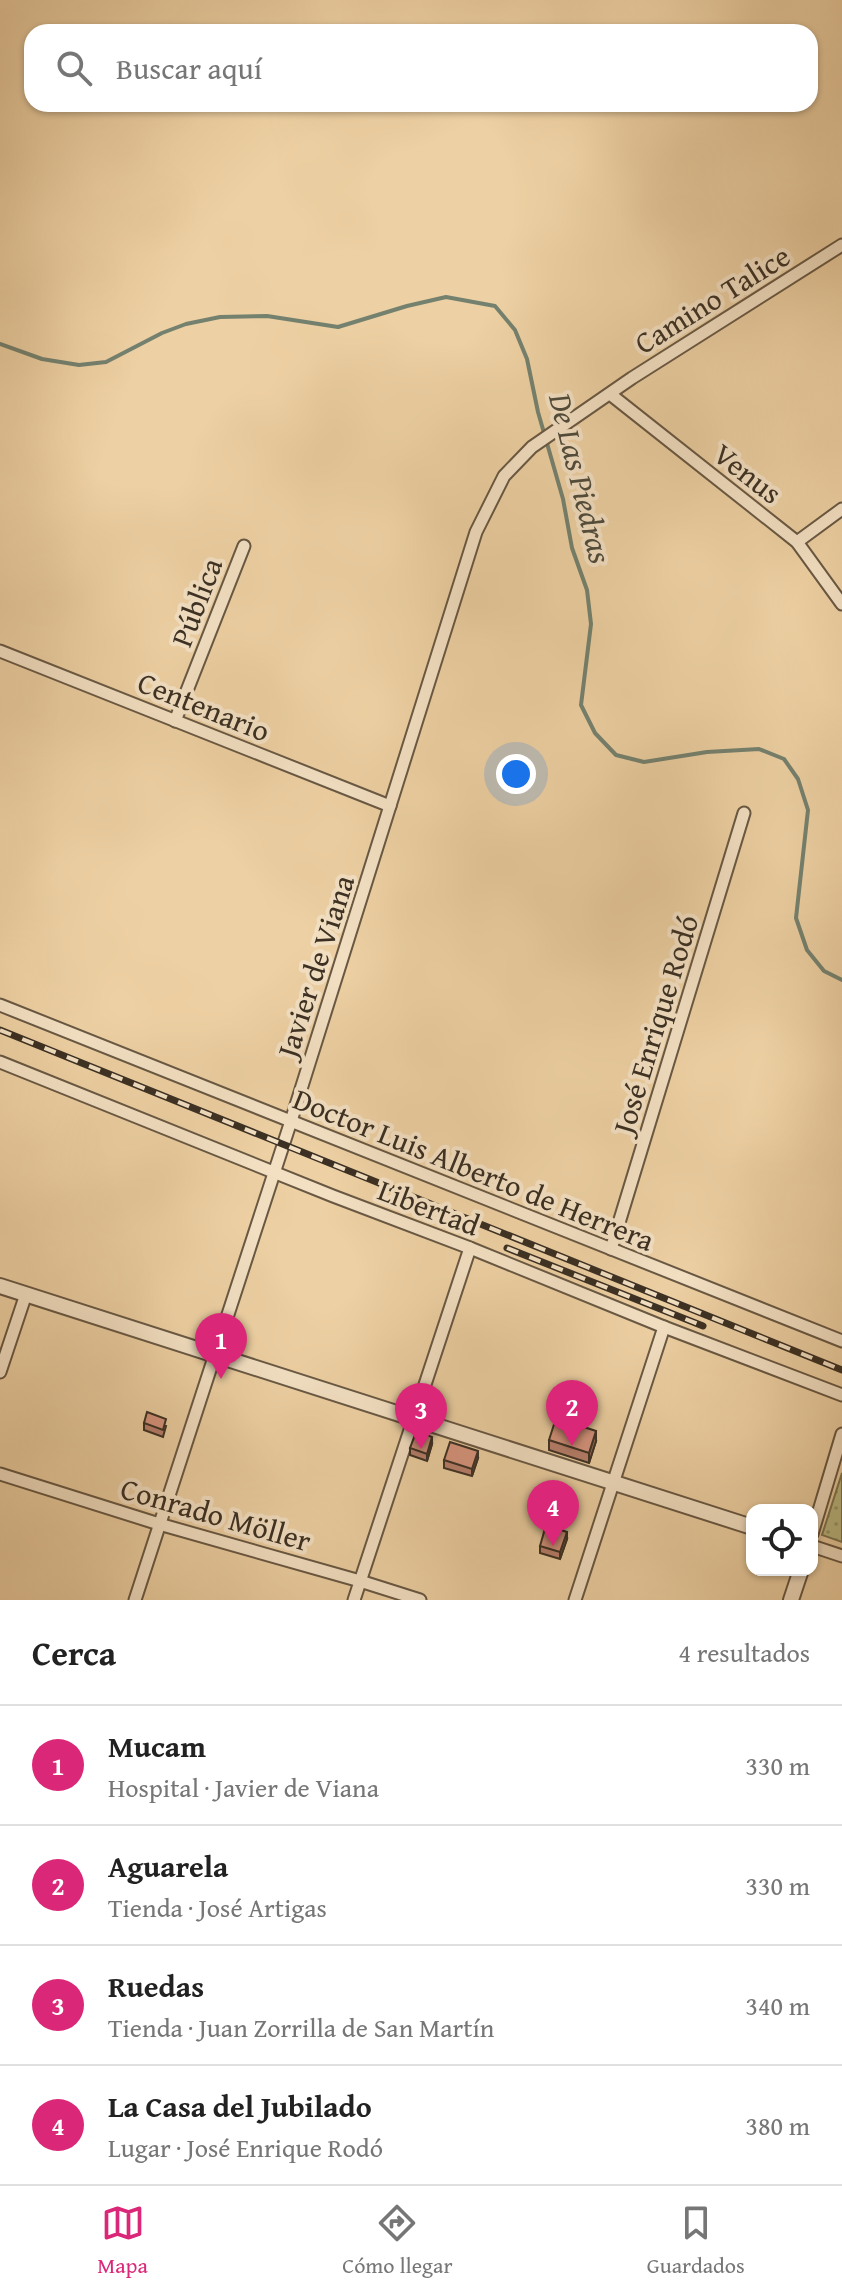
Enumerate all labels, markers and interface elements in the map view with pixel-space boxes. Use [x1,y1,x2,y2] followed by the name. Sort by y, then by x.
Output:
[24,24,818,112] search box
[52,46,96,90] icon: search
[116,46,262,90] text: Buscar aquí
[626,234,798,364] street label: Camino Talice
[537,387,625,569] water label: De Las Piedras
[704,432,792,514] street label: Venus
[159,551,233,653] street label: Pública
[131,660,277,752] street label: Centenario
[496,754,536,794] your location
[264,869,365,1067] street label: Javier de Viana
[600,909,709,1143] street label: José Enrique Rodó
[287,1076,661,1262] street label: Doctor Luis Alberto de Herrera
[372,1168,486,1246] street label: Libertad
[195,1313,247,1379] pin: 1
[546,1380,598,1446] pin: 2
[395,1383,447,1449] pin: 3
[116,1466,316,1562] street label: Conrado Möller
[527,1480,579,1546] pin: 4
[746,1504,818,1576] map controls
[746,1504,818,1576] button: locate
[32,1628,116,1677] text: Cerca
[679,1633,810,1672] text: 4 resultados
[108,1724,206,1768] text: Mucam
[51,1746,65,1785] text: 1
[745,1746,810,1785] text: 330 m
[108,1768,379,1807] text: Hospital · Javier de Viana
[108,1844,228,1888] text: Aguarela
[51,1866,65,1905] text: 2
[745,1866,810,1905] text: 330 m
[108,1888,327,1927] text: Tienda · José Artigas
[108,1964,204,2008] text: Ruedas
[51,1986,65,2025] text: 3
[745,1986,810,2025] text: 340 m
[108,2008,494,2047] text: Tienda · Juan Zorrilla de San Martín
[108,2084,372,2128] text: La Casa del Jubilado
[51,2106,65,2145] text: 4
[745,2106,810,2145] text: 380 m
[108,2128,383,2167] text: Lugar · José Enrique Rodó
[97,2201,148,2281] tab: Mapa
[342,2201,453,2281] tab: Cómo llegar
[647,2201,745,2281] tab: Guardados

